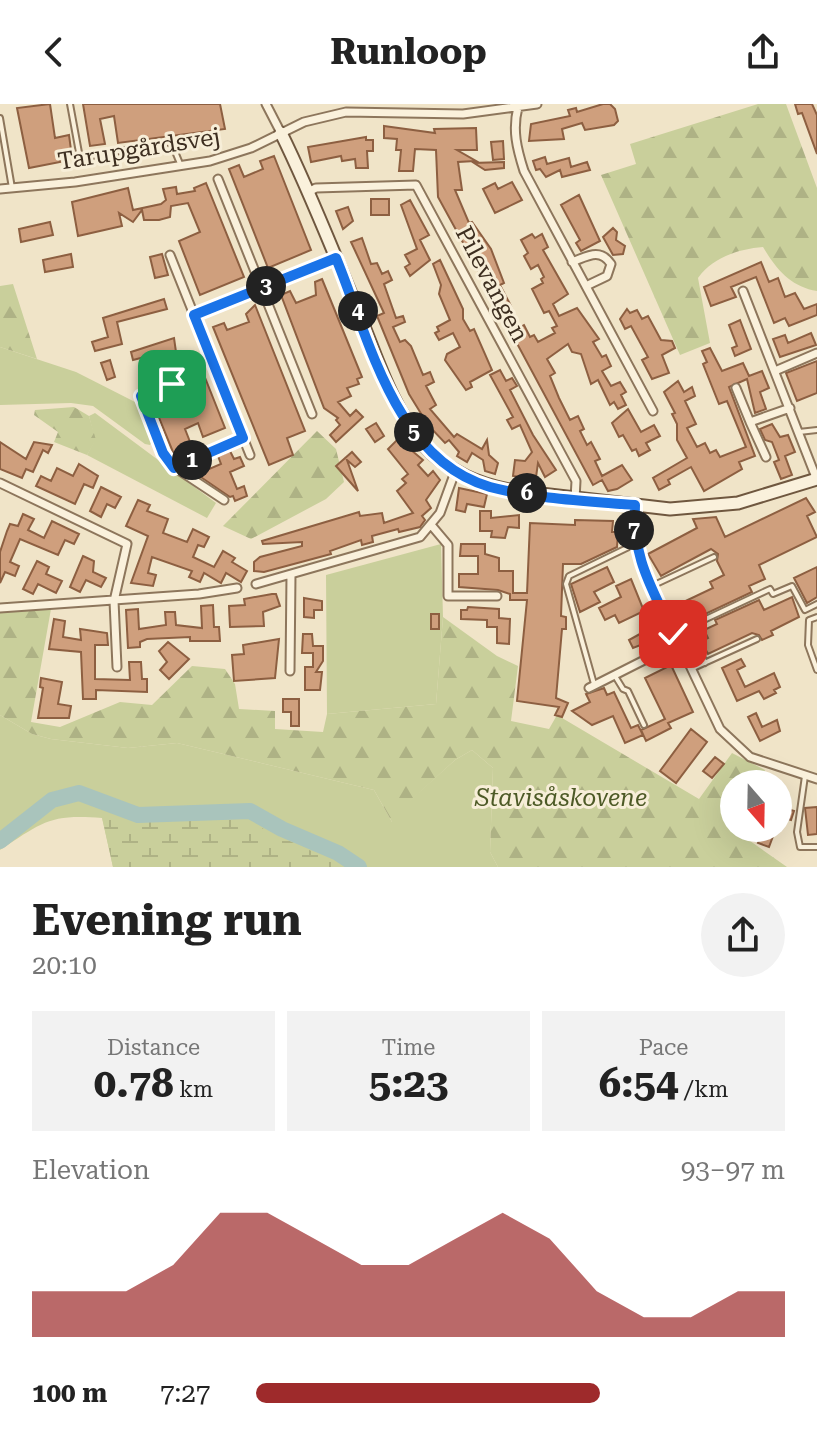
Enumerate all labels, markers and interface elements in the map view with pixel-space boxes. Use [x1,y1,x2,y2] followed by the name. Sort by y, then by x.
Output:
[32,30,76,74] icon: back
[741,30,785,74] icon: share
[330,31,487,73] text: Runloop
[56,122,222,176] street label: Tarupgårdsvej
[450,221,534,347] street label: Pilevangen
[246,266,286,306] pin: 3
[260,273,272,298] text: 3
[338,291,378,331] pin: 4
[352,298,364,323] text: 4
[138,350,206,418] pin
[150,362,194,406] icon: arrive
[394,412,434,452] pin: 5
[408,419,420,444] text: 5
[172,440,212,480] pin: 1
[186,447,198,472] text: 1
[507,473,547,513] pin: 6
[521,480,533,505] text: 6
[614,510,654,550] pin: 7
[628,517,640,542] text: 7
[639,600,707,668] pin
[651,612,695,656] icon: check
[720,770,792,842] north arrow
[720,770,792,842] map controls
[474,784,647,812] park label: Stavisåskovene
[701,893,785,977] button: share
[32,894,302,946] text: Evening run
[32,950,97,980] text: 20:10
[107,1035,200,1060] text: Distance
[382,1035,435,1060] text: Time
[639,1035,688,1060] text: Pace
[94,1060,174,1107] text: 0.78
[369,1060,448,1107] text: 5:23
[599,1060,678,1107] text: 6:54
[174,1077,213,1102] text: km
[678,1077,728,1102] text: /km
[32,1155,150,1185] text: Elevation
[681,1155,785,1185] text: 93–97 m
[32,1378,107,1408] text: 100 m
[160,1378,210,1408] text: 7:27

